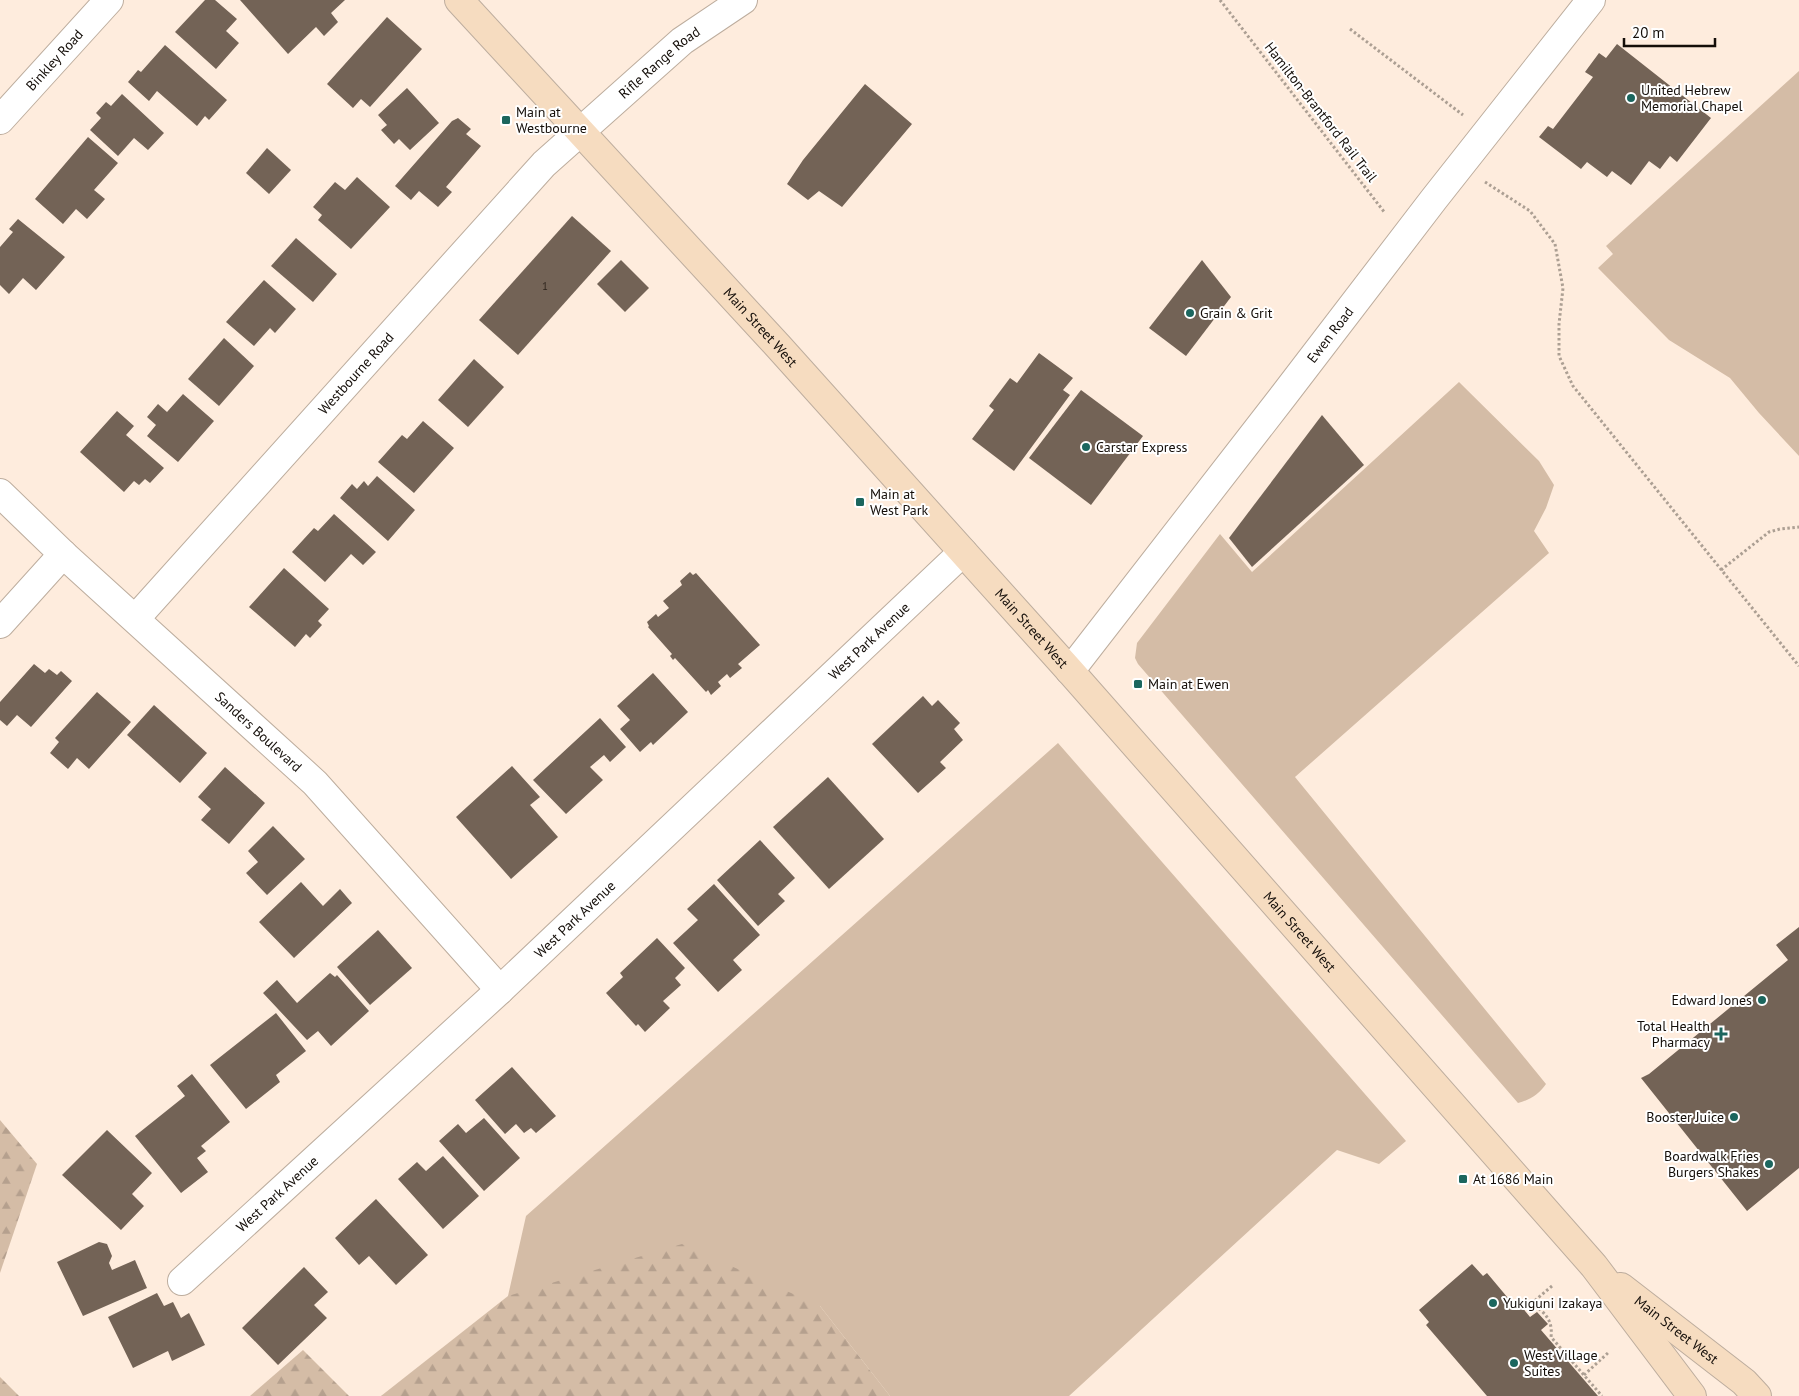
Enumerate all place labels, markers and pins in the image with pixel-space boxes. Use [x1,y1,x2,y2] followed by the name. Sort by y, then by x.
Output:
[1641,81,1743,115] place label: United Hebrew Memorial Chapel
[1625,92,1637,104] marker: United Hebrew Memorial Chapel
[516,103,587,137] place label: Main at Westbourne
[500,114,512,126] marker: Main at Westbourne
[1200,304,1273,322] place label: Grain & Grit
[1184,307,1196,319] marker: Grain & Grit
[1096,438,1188,456] place label: Carstar Express
[1080,441,1092,453] marker: Carstar Express
[870,485,929,519] place label: Main at West Park
[854,496,866,508] marker: Main at West Park
[1148,675,1229,693] place label: Main at Ewen
[1132,678,1144,690] marker: Main at Ewen
[1671,991,1752,1009] place label: Edward Jones
[1756,994,1768,1006] marker: Edward Jones
[1637,1017,1710,1051] place label: Total Health Pharmacy
[1714,1027,1728,1041] marker: Total Health Pharmacy
[1646,1108,1724,1126] place label: Booster Juice
[1728,1111,1740,1123] marker: Booster Juice
[1664,1147,1759,1181] place label: Boardwalk Fries Burgers Shakes
[1763,1158,1775,1170] marker: Boardwalk Fries Burgers Shakes
[1473,1170,1553,1188] place label: At 1686 Main
[1457,1173,1469,1185] marker: At 1686 Main
[1503,1294,1602,1312] place label: Yukiguni Izakaya
[1487,1297,1499,1309] marker: Yukiguni Izakaya
[1524,1346,1598,1380] place label: West Village Suites
[1508,1357,1520,1369] marker: West Village Suites

